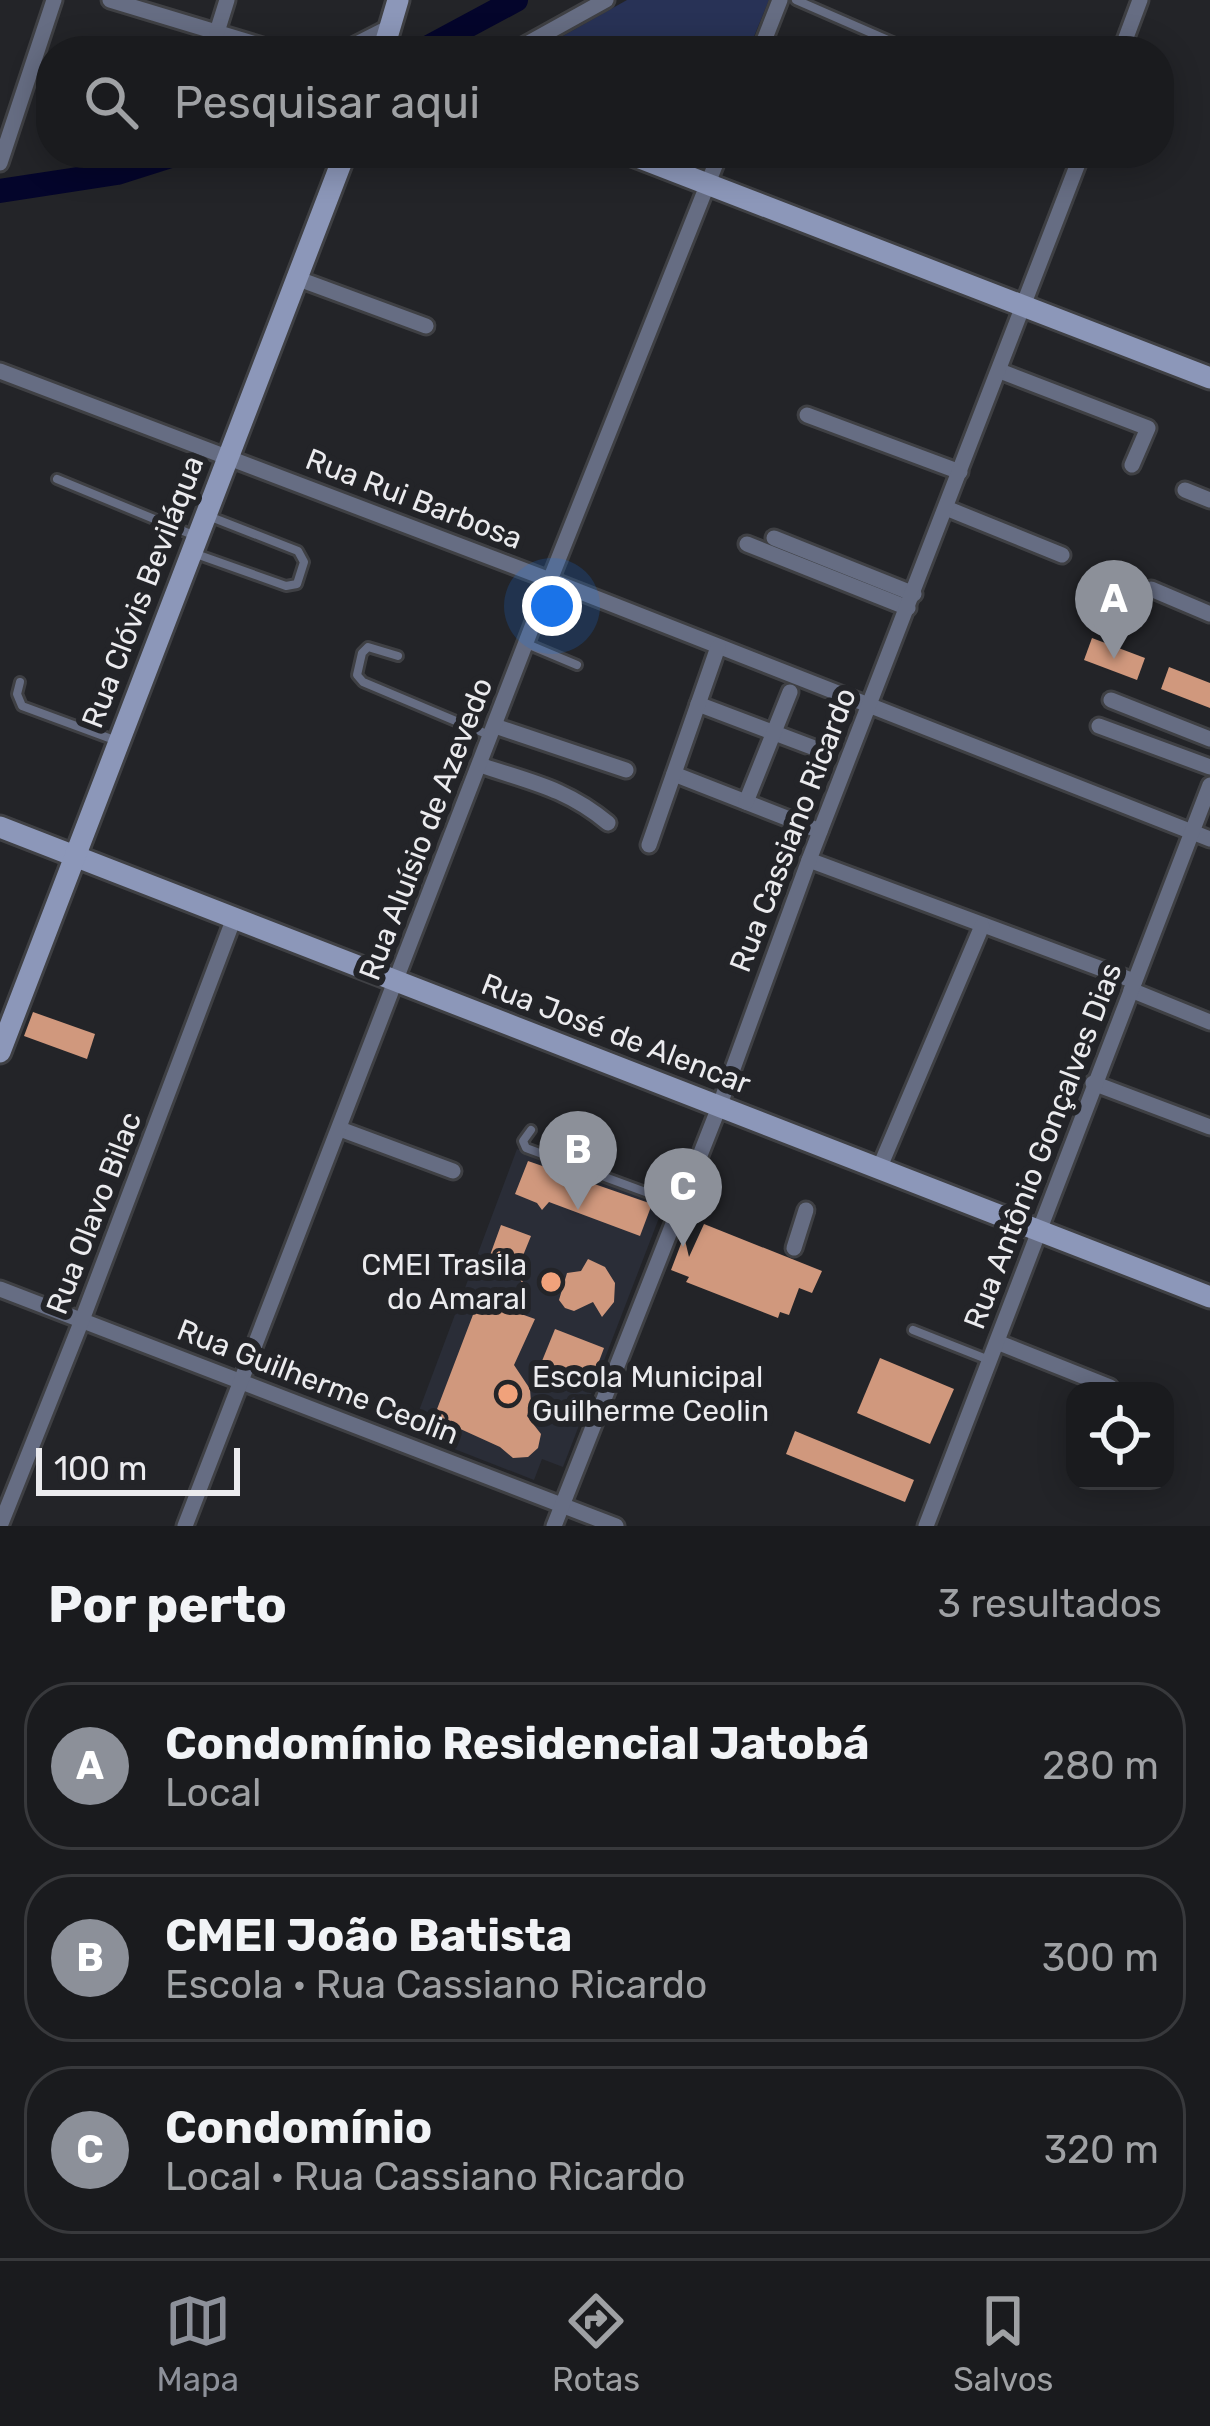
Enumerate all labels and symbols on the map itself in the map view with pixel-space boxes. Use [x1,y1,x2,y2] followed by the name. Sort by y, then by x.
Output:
[301,441,527,557] street label: Rua Rui Barbosa
[74,451,212,733] street label: Rua Clóvis Beviláqua
[1075,560,1153,659] pin: A
[522,576,582,636] your location
[352,673,500,985] street label: Rua Aluísio de Azevedo
[722,683,864,977] street label: Rua Cassiano Ricardo
[956,958,1130,1334] street label: Rua Antônio Gonçalves Dias
[476,966,756,1102] street label: Rua José de Alencar
[39,1107,149,1319] street label: Rua Olavo Bilac
[539,1111,617,1210] pin: B
[644,1148,722,1247] pin: C
[361,1247,527,1317] place label: CMEI Trasila do Amaral
[538,1269,564,1295] marker: CMEI Trasila do Amaral
[172,1312,464,1452] street label: Rua Guilherme Ceolin
[532,1359,769,1429] place label: Escola Municipal Guilherme Ceolin
[495,1381,521,1407] marker: Escola Municipal Guilherme Ceolin
[36,1442,240,1495] scale bar

